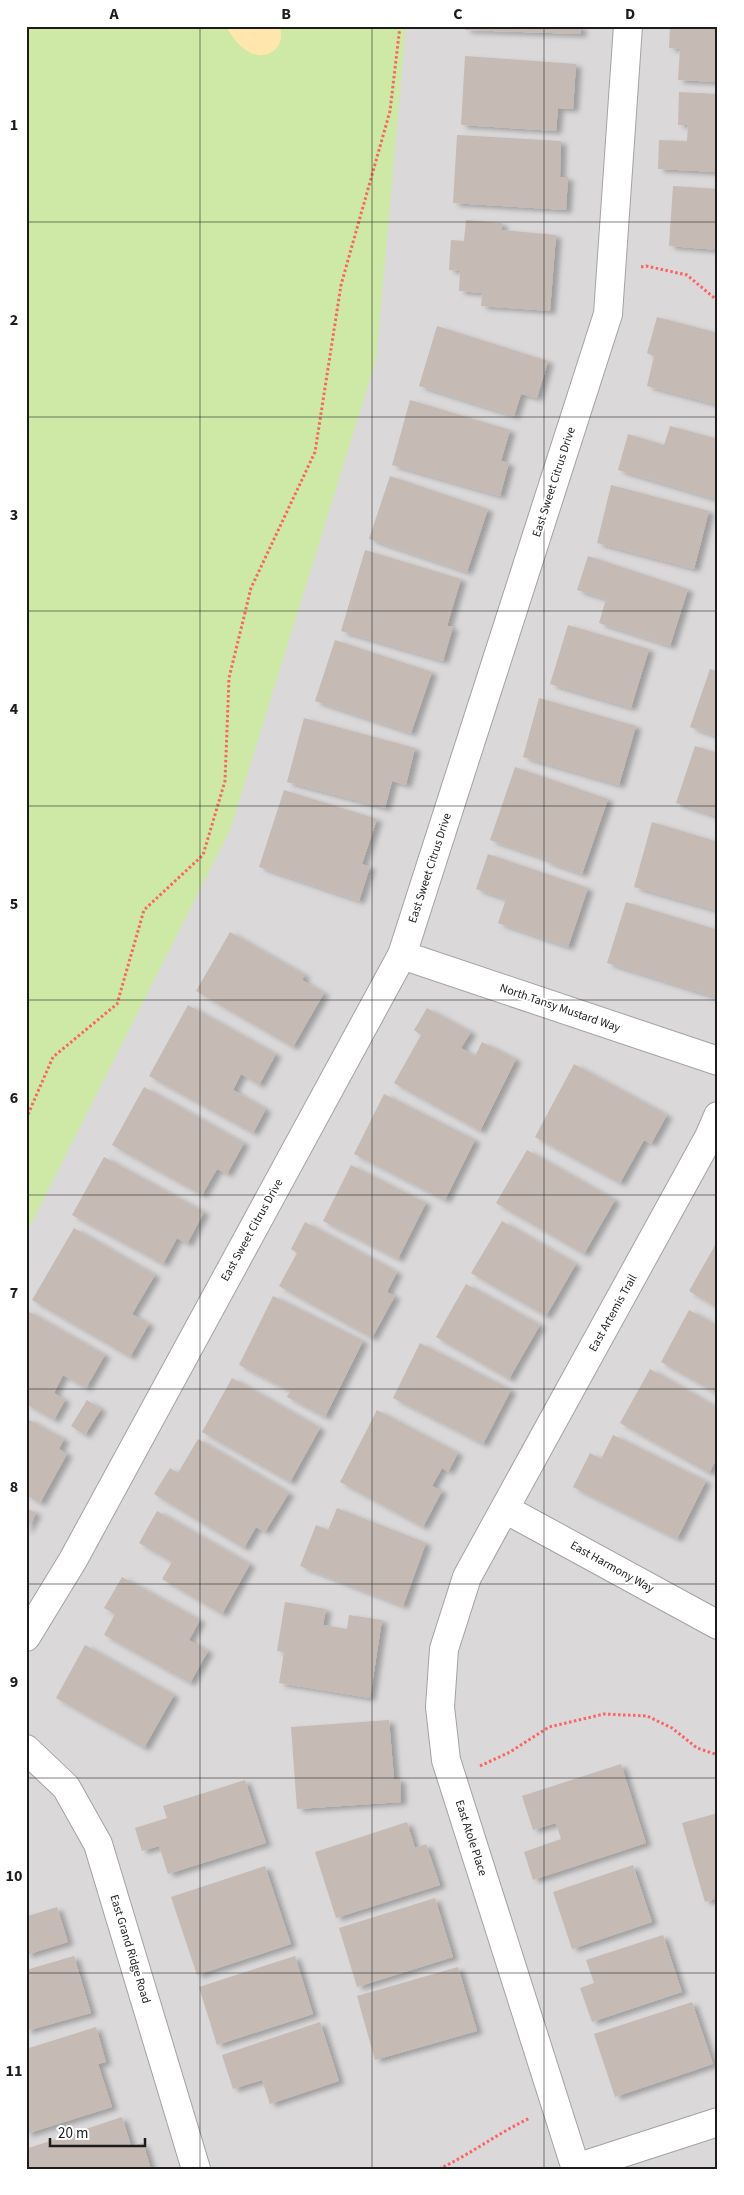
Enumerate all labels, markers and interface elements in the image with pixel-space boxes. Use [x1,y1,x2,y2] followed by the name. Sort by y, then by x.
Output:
[108,3,119,25] text: A
[281,3,291,25] text: B
[453,3,463,25] text: C
[625,3,635,25] text: D
[10,114,18,136] text: 1
[10,309,18,331] text: 2
[528,425,580,539] street label: East Sweet Citrus Drive
[10,504,18,526] text: 3
[10,698,19,720] text: 4
[404,811,456,925] street label: East Sweet Citrus Drive
[10,893,18,915] text: 5
[497,979,623,1037] street label: North Tansy Mustard Way
[10,1087,18,1109] text: 6
[217,1176,287,1284] street label: East Sweet Citrus Drive
[585,1271,641,1355] street label: East Artemis Trail
[10,1282,18,1304] text: 7
[10,1476,18,1498] text: 8
[567,1537,657,1597] street label: East Harmony Way
[10,1671,18,1693] text: 9
[451,1798,491,1878] street label: East Atole Place
[6,1865,22,1887] text: 10
[105,1892,155,2006] street label: East Grand Ridge Road
[6,2060,22,2082] text: 11
[50,2115,145,2147] scale bar
[58,2123,88,2144] text: 20 m

